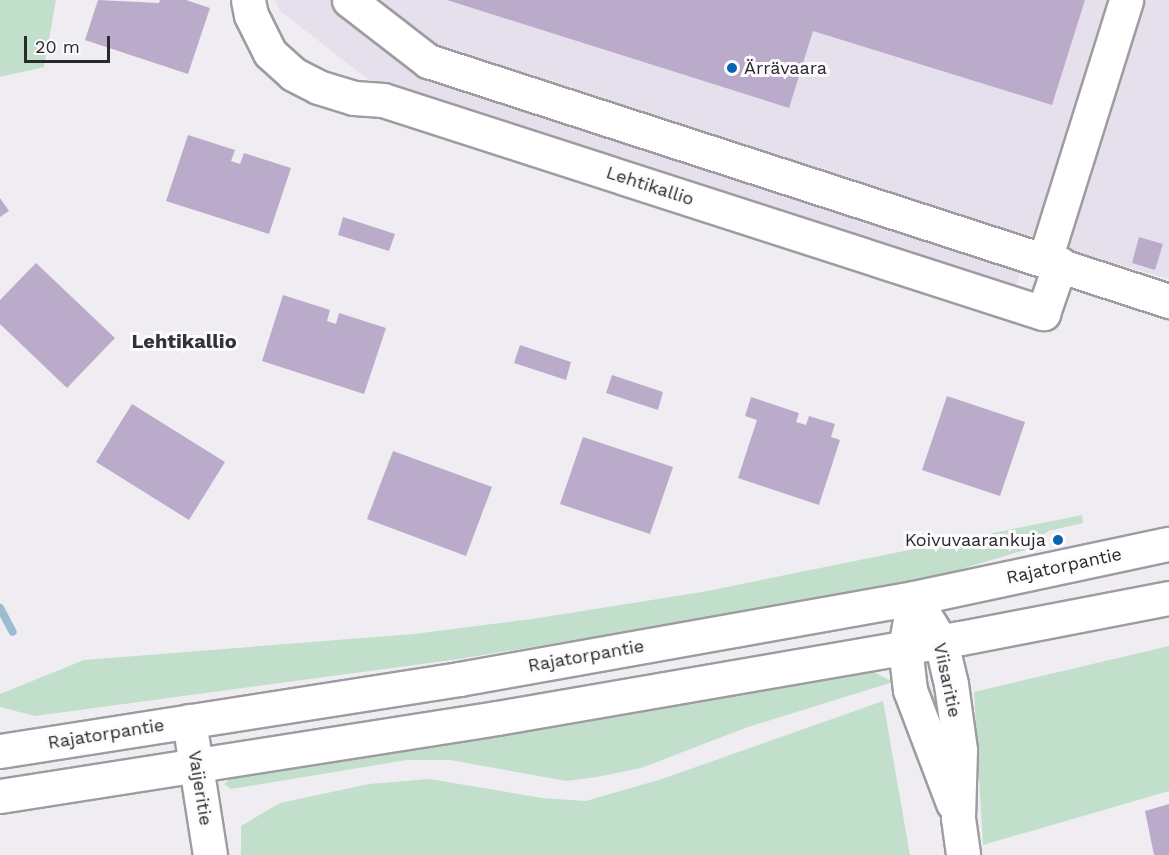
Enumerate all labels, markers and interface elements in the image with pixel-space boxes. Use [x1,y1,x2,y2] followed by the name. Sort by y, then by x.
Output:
[27,24,112,62] scale bar
[35,36,80,57] text: 20 m
[744,57,827,79] place label: Ärrävaara
[725,61,739,75] marker: Ärrävaara
[603,162,697,210] street label: Lehtikallio
[131,329,237,353] district label: Lehtikallio
[905,529,1046,551] place label: Koivuvaarankuja
[1051,533,1065,547] marker: Koivuvaarankuja
[1004,543,1124,589] street label: Rajatorpantie
[526,635,646,677] street label: Rajatorpantie
[929,641,965,719] street label: Viisaritie
[46,714,166,754] street label: Rajatorpantie
[183,749,217,827] street label: Vaijeritie

